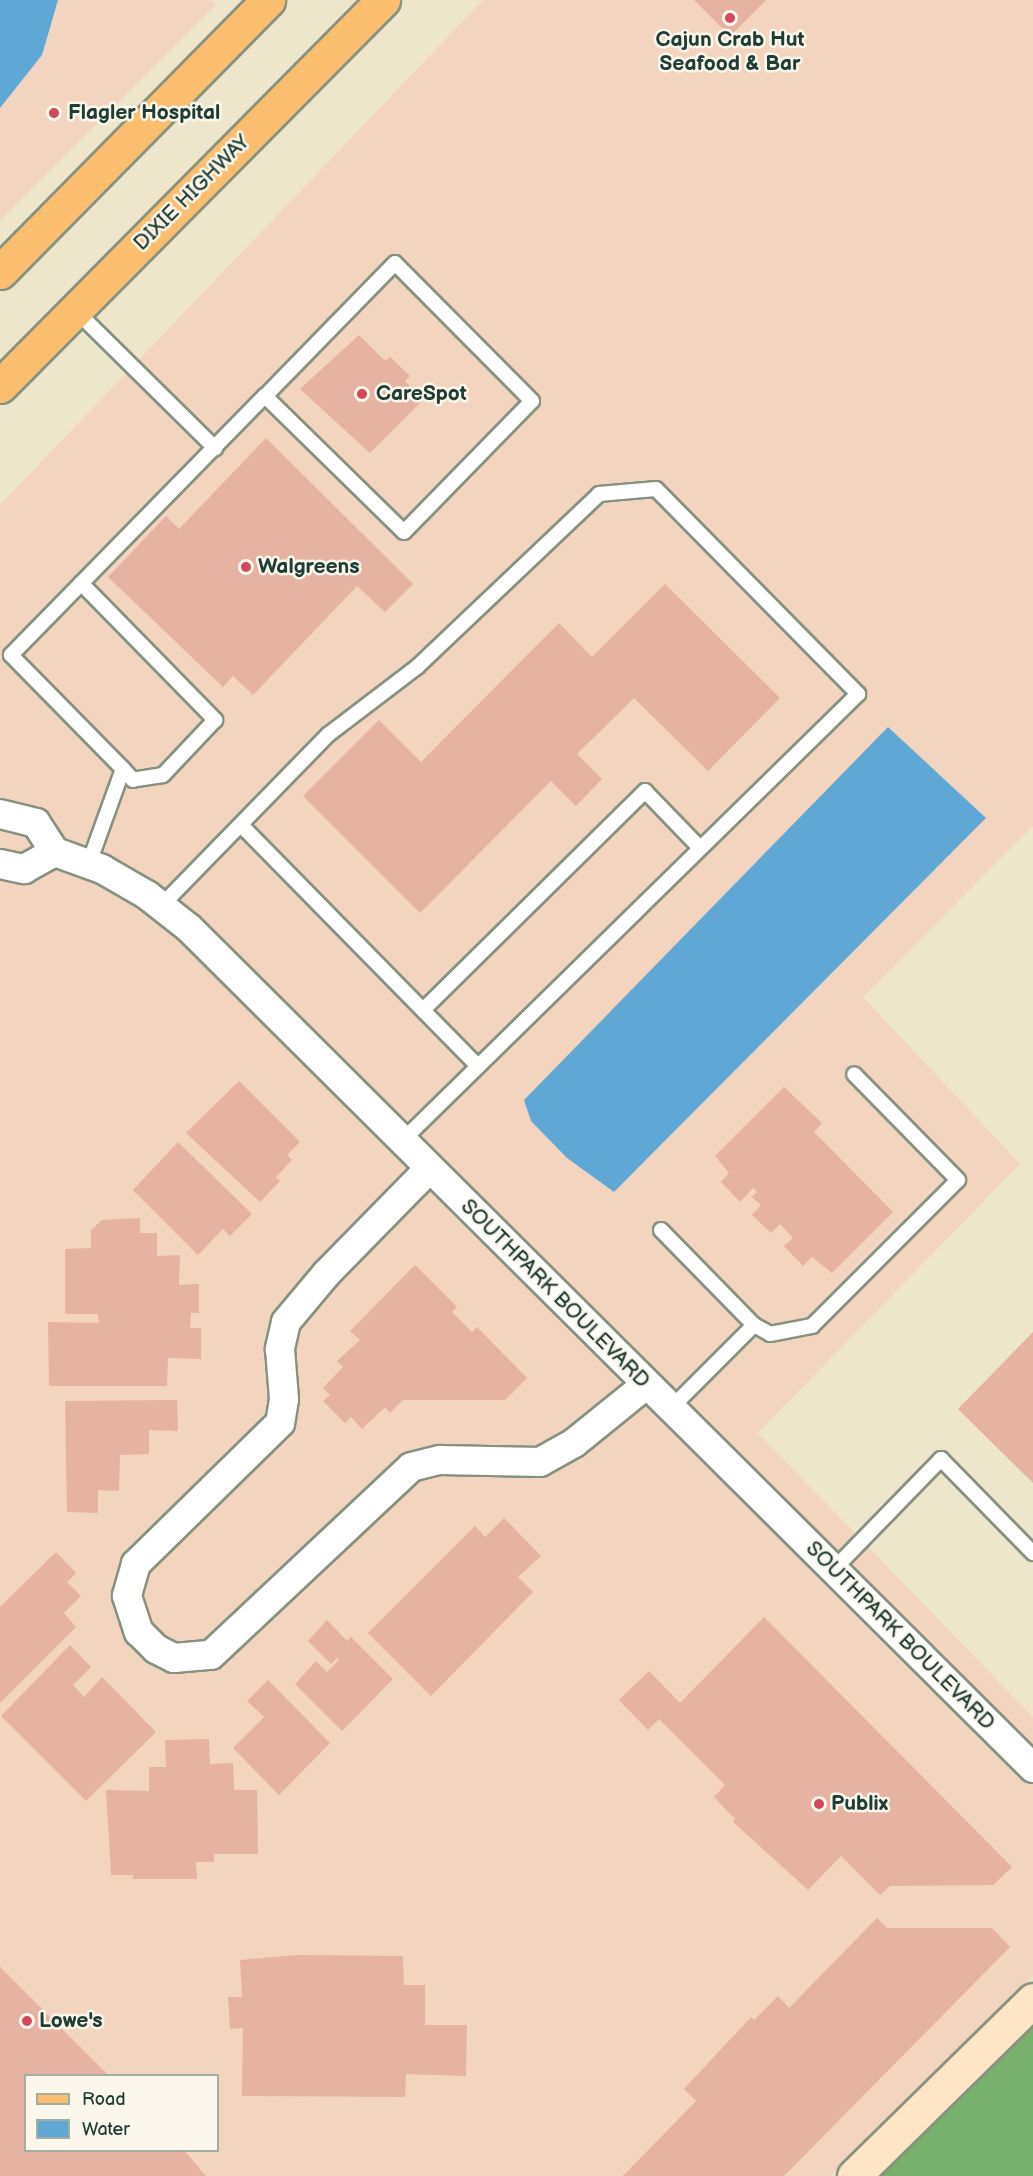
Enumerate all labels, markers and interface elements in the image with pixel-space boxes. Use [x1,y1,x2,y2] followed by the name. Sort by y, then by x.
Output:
[723,11,737,25] marker: Cajun Crab Hut Seafood & Bar
[656,27,804,77] place label: Cajun Crab Hut Seafood & Bar
[68,100,220,126] place label: Flagler Hospital
[45,104,63,122] marker: Flagler Hospital
[129,130,255,256] street label: DIXIE HIGHWAY
[376,381,467,407] place label: CareSpot
[353,385,371,403] marker: CareSpot
[258,554,360,580] place label: Walgreens
[239,560,253,574] marker: Walgreens
[455,1194,655,1394] street label: SOUTHPARK BOULEVARD
[800,1536,1000,1736] street label: SOUTHPARK BOULEVARD
[831,1791,888,1817] place label: Publix
[812,1797,826,1811] marker: Publix
[39,2008,103,2034] place label: Lowe's
[20,2014,34,2028] marker: Lowe's
[24,2074,219,2152] legend
[82,2089,126,2110] text: Road
[82,2119,130,2140] text: Water

